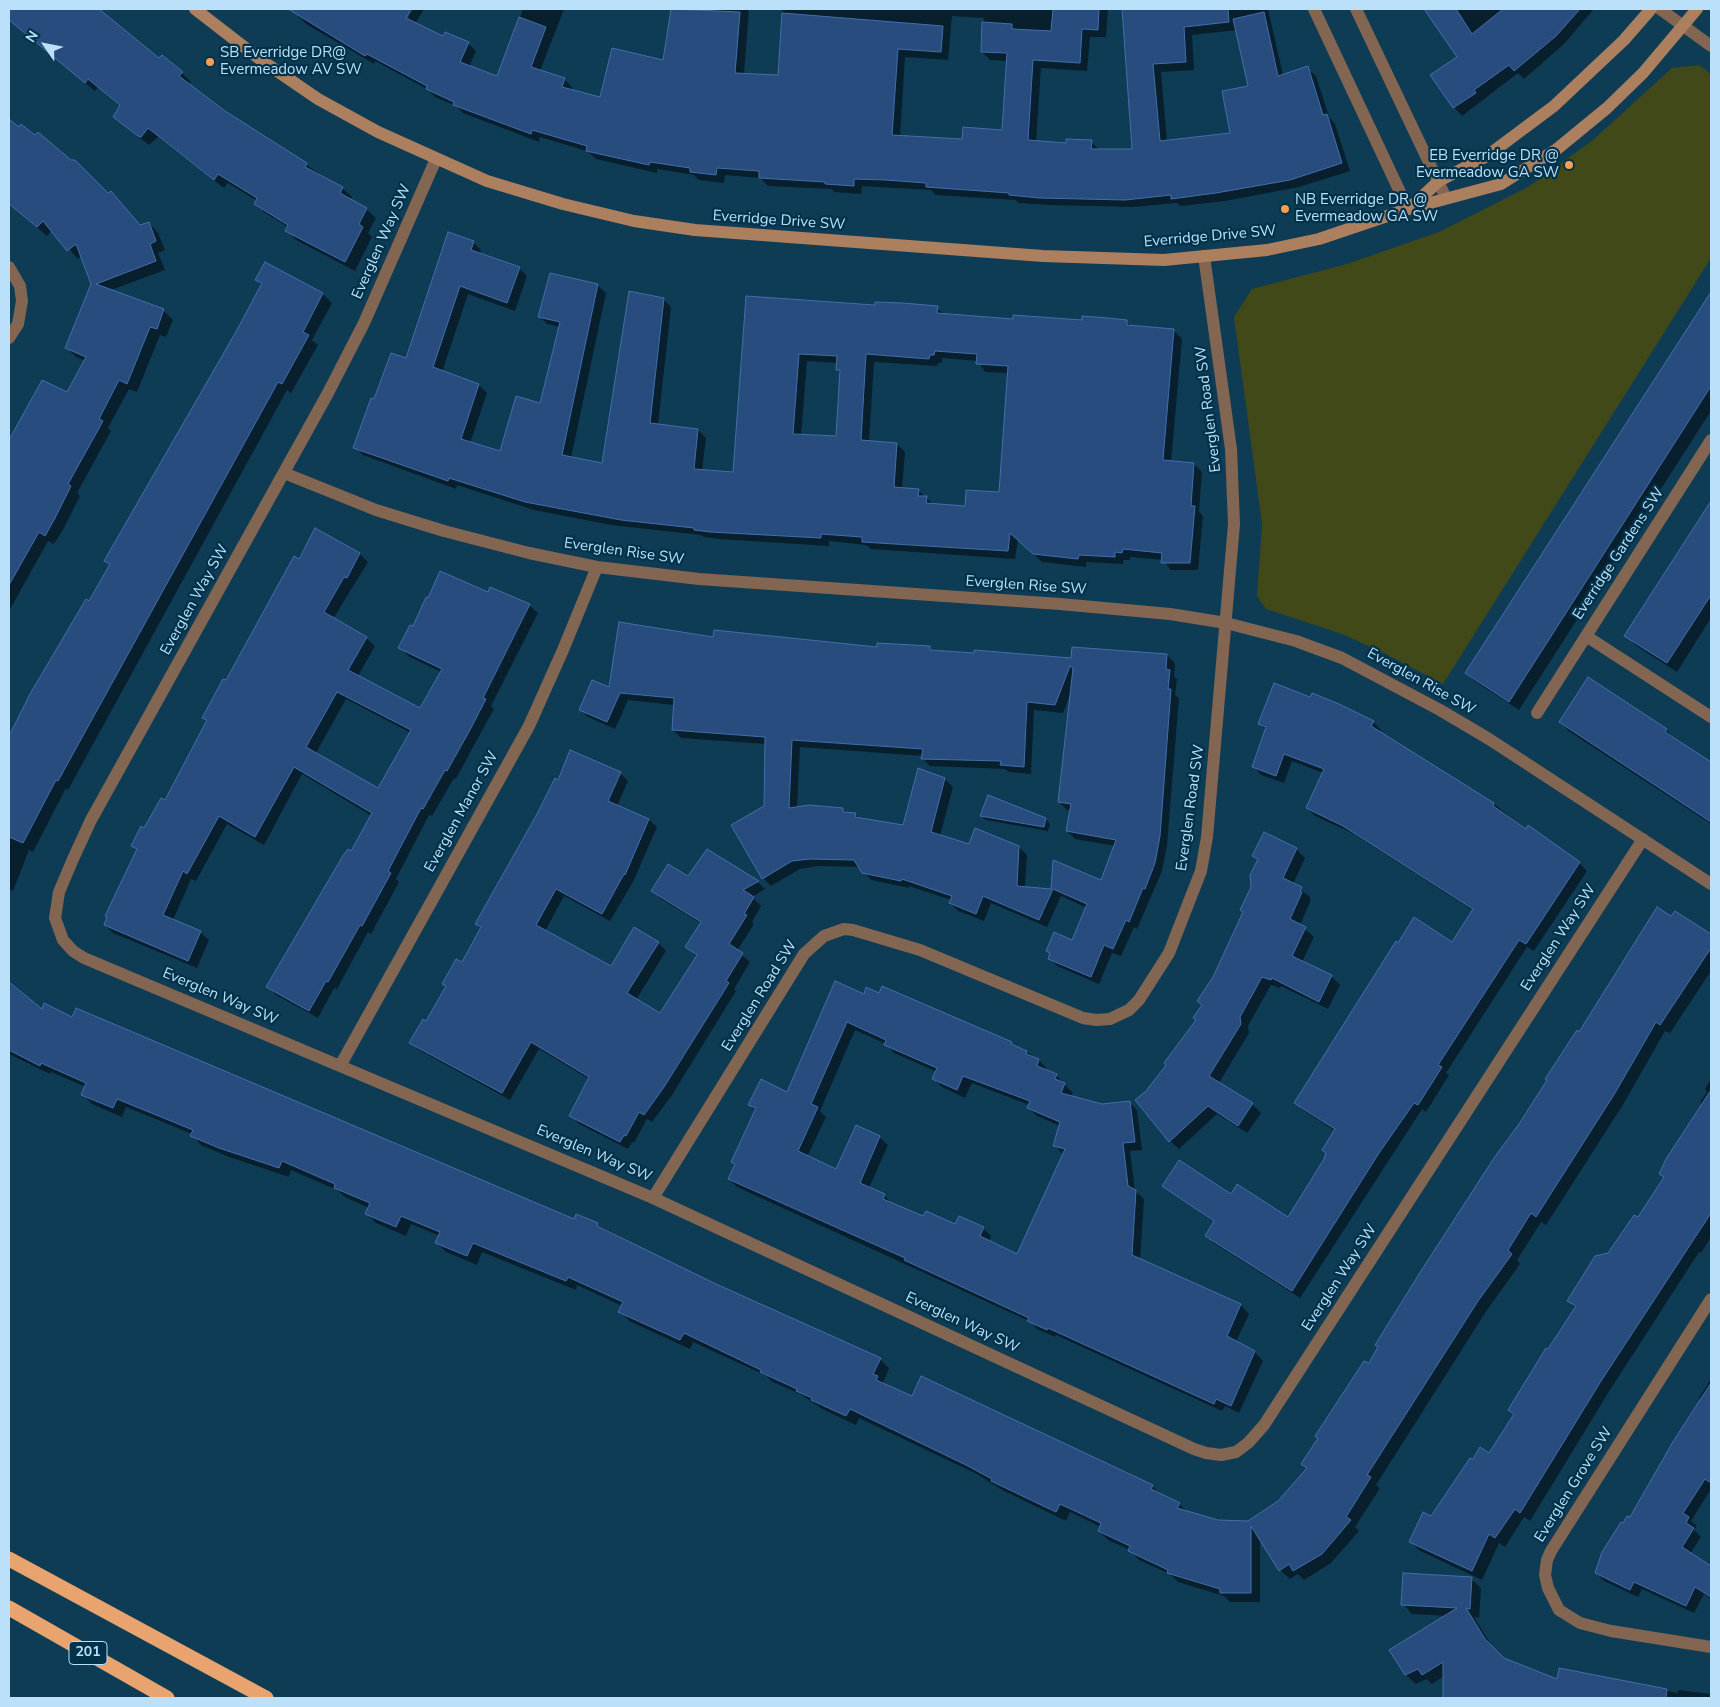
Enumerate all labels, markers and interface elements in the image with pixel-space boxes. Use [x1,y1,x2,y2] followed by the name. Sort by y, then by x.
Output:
[20,20,70,70] north arrow
[21,27,43,46] text: N
[220,44,362,79] place label: SB Everridge DR@ Evermeadow AV SW
[204,56,216,68] marker: SB Everridge DR@ Evermeadow AV SW
[1416,147,1559,182] place label: EB Everridge DR @ Evermeadow GA SW
[1563,159,1575,171] marker: EB Everridge DR @ Evermeadow GA SW
[349,182,415,302] street label: Everglen Way SW
[1295,191,1438,226] place label: NB Everridge DR @ Evermeadow GA SW
[1279,203,1291,215] marker: NB Everridge DR @ Evermeadow GA SW
[712,207,846,235] street label: Everridge Drive SW
[1143,222,1277,252] street label: Everridge Drive SW
[1192,345,1226,473] street label: Everglen Road SW
[1570,485,1668,623] street label: Everridge Gardens SW
[563,535,685,569] street label: Everglen Rise SW
[157,542,233,658] street label: Everglen Way SW
[965,573,1087,599] street label: Everglen Rise SW
[1364,645,1478,719] street label: Everglen Rise SW
[1173,744,1209,872] street label: Everglen Road SW
[421,748,503,876] street label: Everglen Manor SW
[1518,881,1600,995] street label: Everglen Way SW
[719,937,801,1055] street label: Everglen Road SW
[160,965,280,1029] street label: Everglen Way SW
[534,1122,654,1186] street label: Everglen Way SW
[1299,1221,1381,1335] street label: Everglen Way SW
[902,1289,1022,1357] street label: Everglen Way SW
[1531,1424,1617,1546] street label: Everglen Grove SW
[69,1642,107,1665] road number: 201

